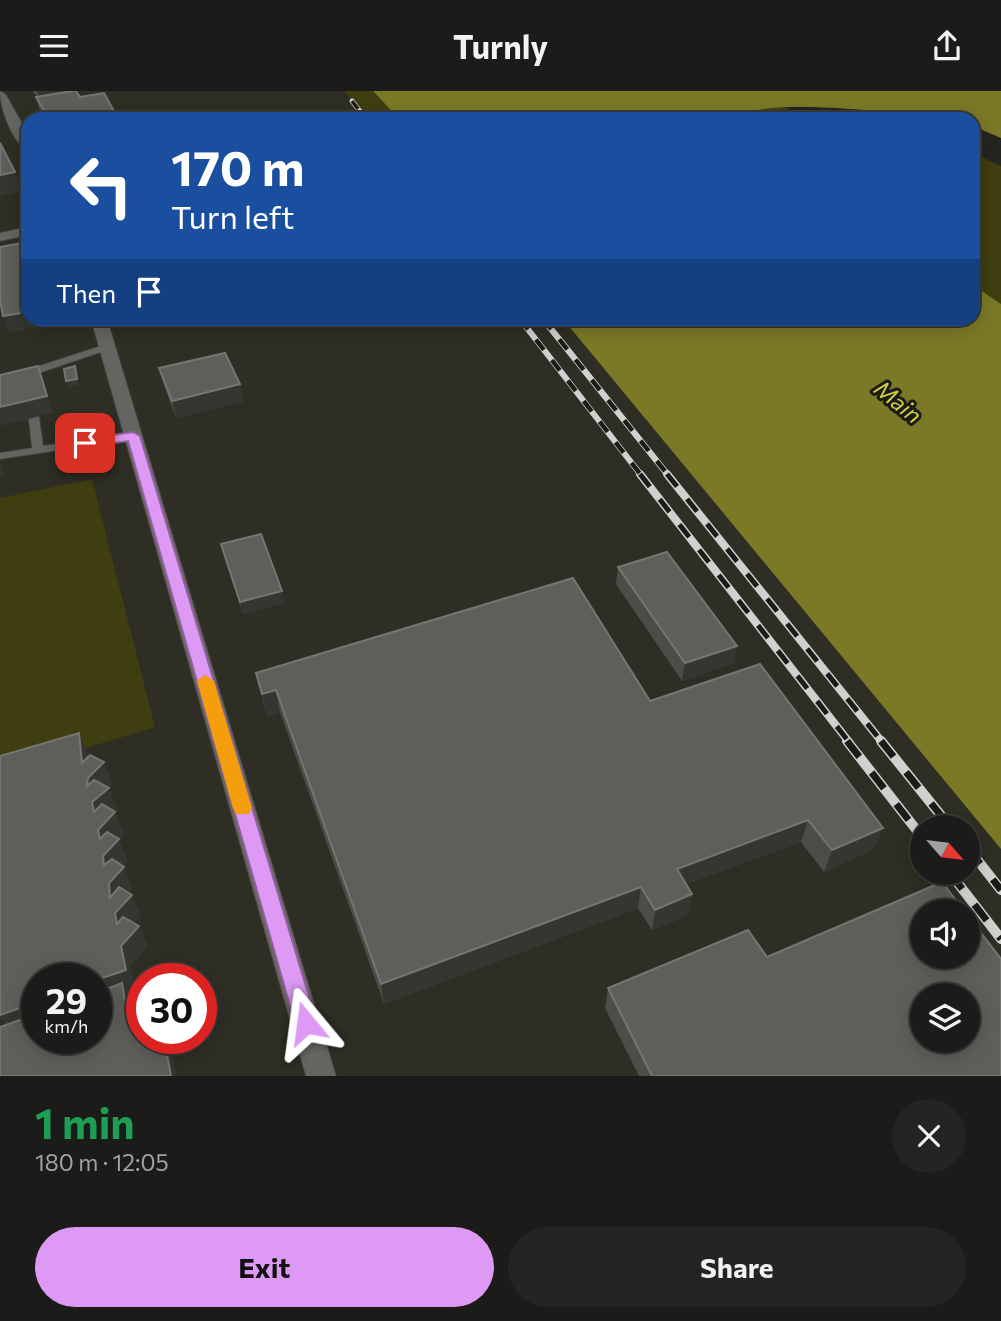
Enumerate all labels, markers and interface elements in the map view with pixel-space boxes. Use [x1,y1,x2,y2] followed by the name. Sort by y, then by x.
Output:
[453,26,548,66] text: Turnly
[35,27,73,65] icon: menu
[928,27,966,65] icon: share
[171,136,304,196] text: 170 m
[56,140,147,231] icon: left
[171,196,295,236] text: Turn left
[130,273,168,311] icon: arrive
[56,277,116,308] text: Then
[869,374,928,429] water label: Main
[55,413,115,473] pin
[66,424,104,462] icon: arrive
[910,815,980,885] north arrow
[910,815,980,1053] map controls
[910,899,980,969] button: sound
[126,963,217,1054] speed limit sign: 30
[46,978,87,1021] text: 29
[910,983,980,1053] button: layers
[269,986,343,1060] position arrow
[45,1015,88,1037] text: km/h
[35,1096,135,1148] text: 1 min
[892,1099,966,1173] button: close
[35,1148,169,1176] text: 180 m · 12:05
[35,1227,494,1307] button: Exit
[508,1227,966,1307] button: Share

